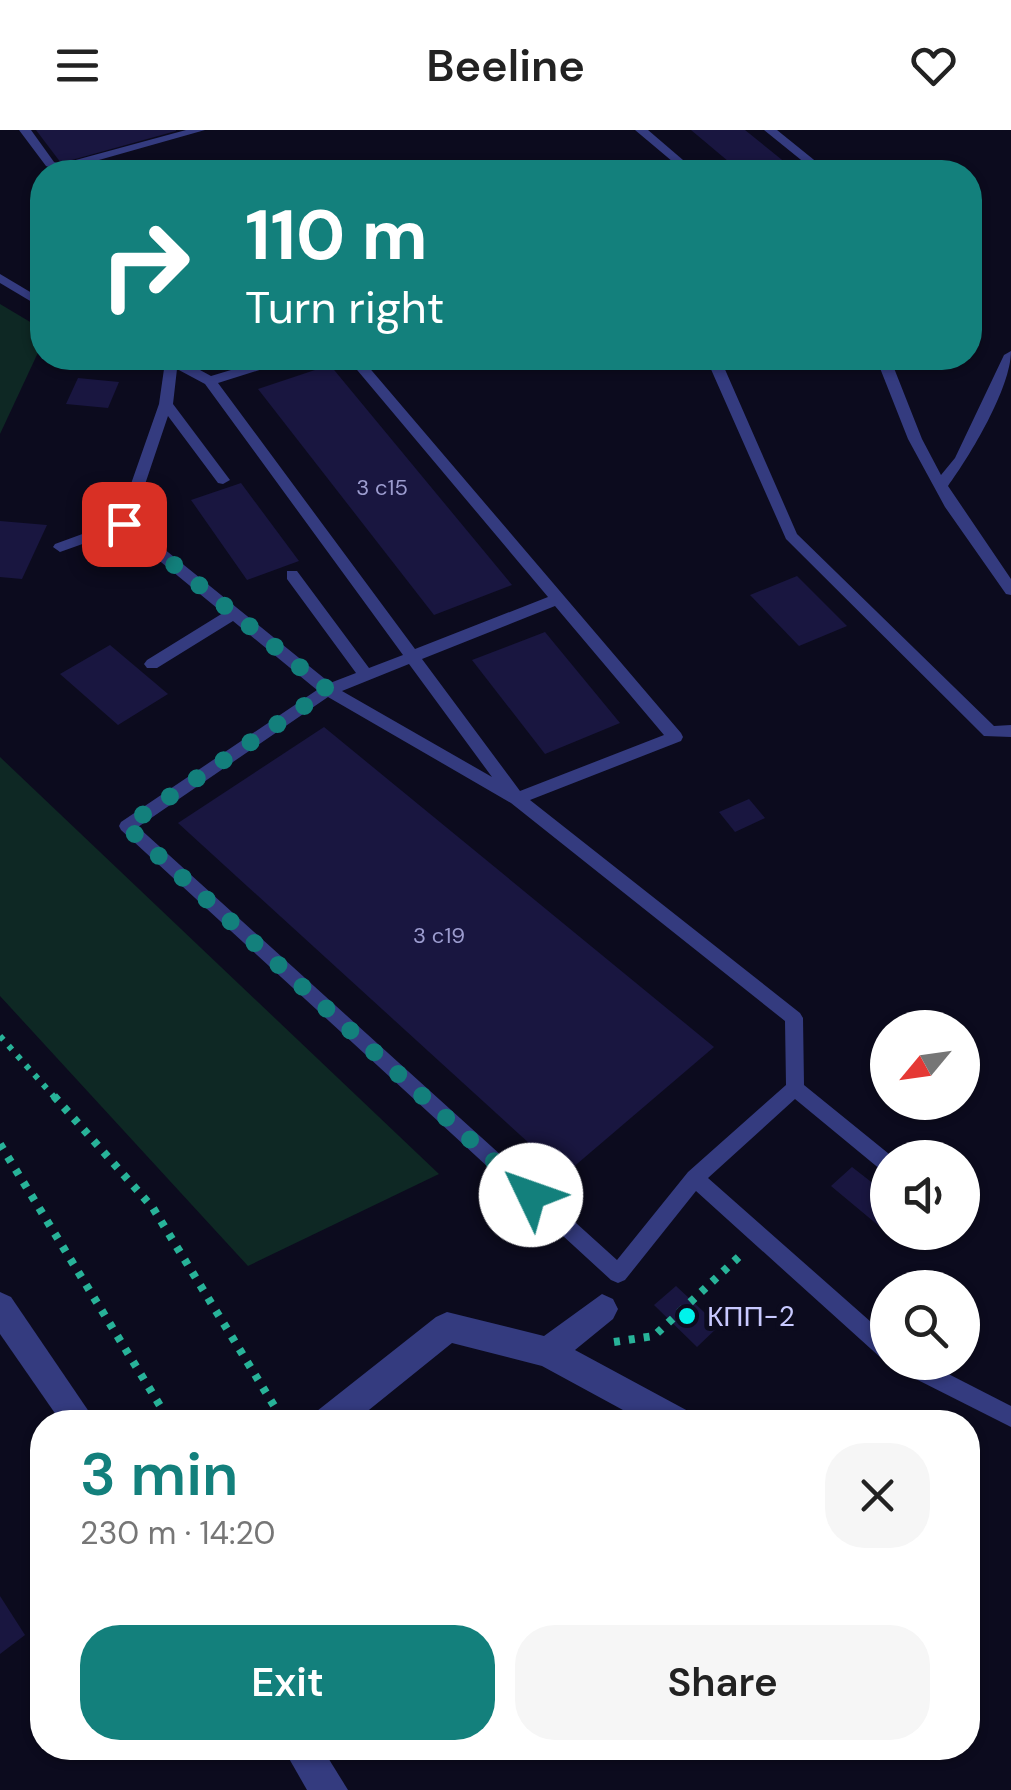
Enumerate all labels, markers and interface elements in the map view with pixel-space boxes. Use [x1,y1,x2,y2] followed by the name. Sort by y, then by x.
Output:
[426,36,585,95] text: Beeline
[50,38,105,93] icon: menu
[906,38,961,93] icon: heart
[245,190,428,281] text: 110 m
[80,200,210,330] icon: right
[245,278,444,337] text: Turn right
[356,473,408,502] house number: 3 c15
[82,482,167,567] pin
[97,497,152,552] icon: arrive
[413,921,465,950] house number: 3 c19
[870,1010,980,1120] north arrow
[870,1010,980,1380] map controls
[870,1140,980,1250] button: sound
[479,1143,583,1247] position arrow
[870,1270,980,1380] button: search
[707,1298,795,1335] place label: КПП-2
[676,1305,698,1327] marker: КПП-2
[80,1435,238,1514] text: 3 min
[825,1443,930,1548] button: close
[80,1512,276,1554] text: 230 m · 14:20
[80,1625,495,1740] button: Exit
[515,1625,930,1740] button: Share

